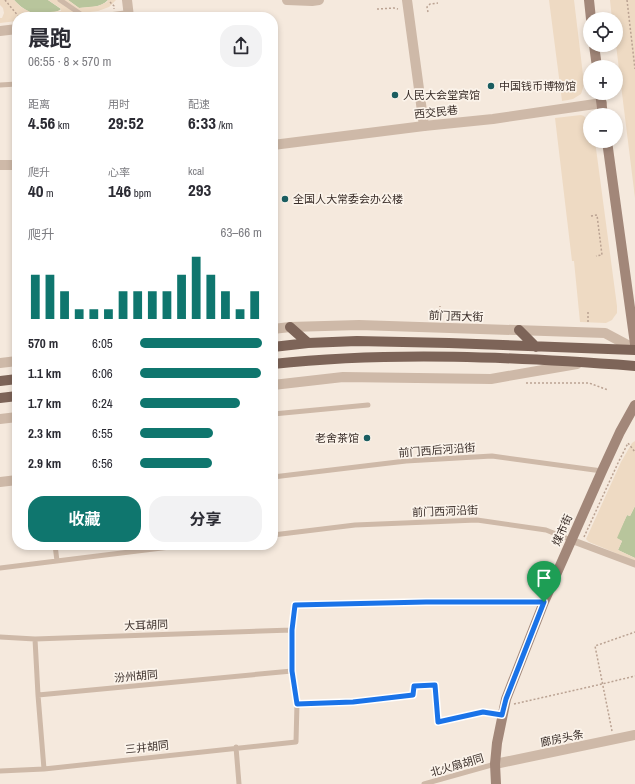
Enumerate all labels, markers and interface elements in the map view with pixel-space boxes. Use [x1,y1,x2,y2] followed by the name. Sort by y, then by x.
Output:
[583,12,623,148] map controls
[583,12,623,52] button: locate
[28,23,72,53] text: 晨跑
[220,25,262,67] button: share
[28,53,111,70] text: 06:55 · 8 × 570 m
[583,60,623,100] button: +
[499,79,576,93] place label: 中国钱币博物馆
[486,81,496,91] marker: 中国钱币博物馆
[403,88,480,102] place label: 人民大会堂宾馆
[390,90,400,100] marker: 人民大会堂宾馆
[28,97,50,111] text: 距离
[108,97,130,111] text: 用时
[188,97,210,111] text: 配速
[413,103,459,121] street label: 西交民巷
[583,108,623,148] button: −
[28,111,55,134] text: 4.56
[108,111,144,134] text: 29:52
[188,111,216,134] text: 6:33
[55,118,70,132] text: km
[216,118,233,132] text: /km
[188,164,204,178] text: kcal
[28,165,50,179] text: 爬升
[108,165,130,179] text: 心率
[188,178,211,201] text: 293
[28,179,44,202] text: 40
[108,179,131,202] text: 146
[44,186,54,200] text: m
[131,186,151,200] text: bpm
[293,192,403,206] place label: 全国人大常委会办公楼
[280,194,290,204] marker: 全国人大常委会办公楼
[221,224,262,241] text: 63–66 m
[28,226,54,243] text: 爬升
[428,308,484,324] street label: 前门西大街
[28,335,58,352] text: 570 m
[92,335,113,352] text: 6:05
[28,365,61,382] text: 1.1 km
[92,365,113,382] text: 6:06
[28,395,61,412] text: 1.7 km
[92,395,113,412] text: 6:24
[28,425,61,442] text: 2.3 km
[92,425,113,442] text: 6:55
[315,431,359,445] place label: 老舍茶馆
[362,433,372,443] marker: 老舍茶馆
[398,440,476,460] street label: 前门西后河沿街
[28,455,61,472] text: 2.9 km
[92,455,113,472] text: 6:56
[28,496,141,542] button: 收藏
[149,496,262,542] button: 分享
[412,503,478,519] street label: 前门西河沿街
[549,512,575,548] street label: 煤市街
[527,561,561,602] pin
[533,567,555,589] icon: arrive
[124,617,168,633] street label: 大耳胡同
[113,667,159,685] street label: 汾州胡同
[539,727,585,749] street label: 廊房头条
[124,738,170,756] street label: 三井胡同
[429,751,485,779] street label: 北火扇胡同

